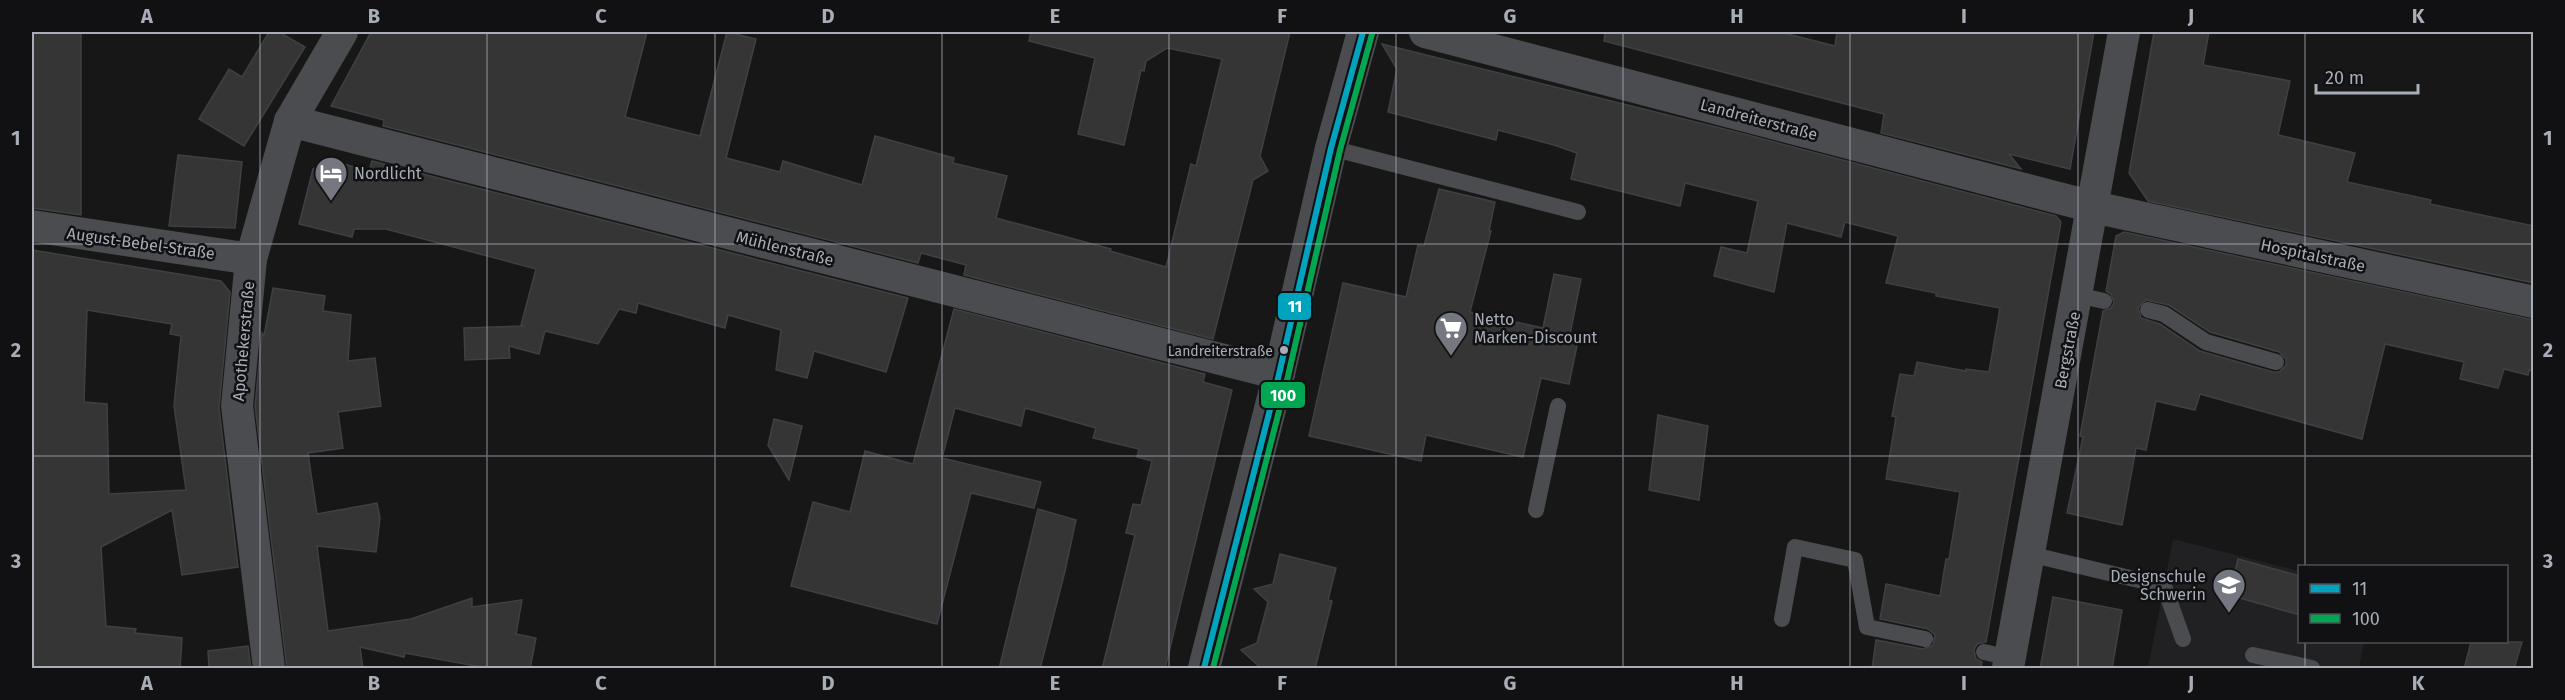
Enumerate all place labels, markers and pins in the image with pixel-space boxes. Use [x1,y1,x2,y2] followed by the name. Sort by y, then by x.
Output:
[313,155,349,202] hotel icon: Nordlicht
[354,164,422,183] place label: Nordlicht
[1433,310,1469,357] supermarket icon: Netto Marken-Discount
[1474,310,1598,347] place label: Netto Marken-Discount
[1168,343,1273,360] place label: Landreiterstraße
[1278,344,1290,356] marker: Landreiterstraße
[2110,567,2206,604] place label: Designschule Schwerin
[2211,567,2247,614] school or university icon: Designschule Schwerin

